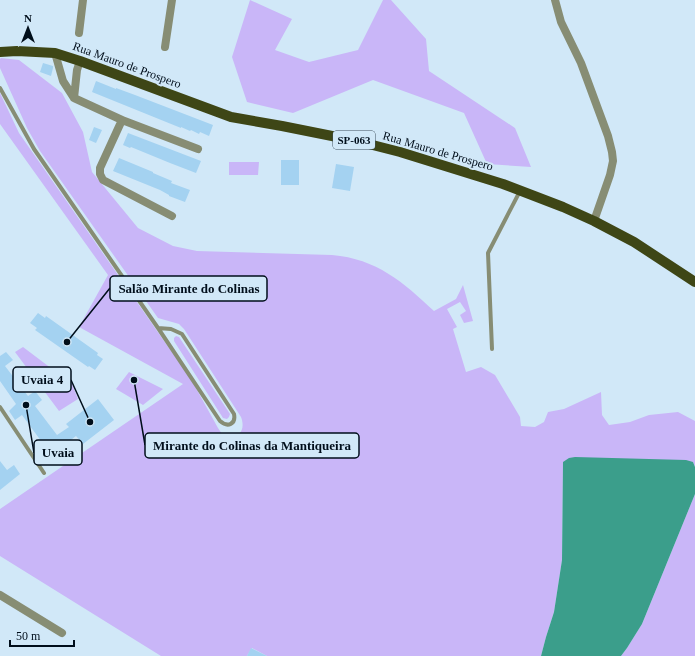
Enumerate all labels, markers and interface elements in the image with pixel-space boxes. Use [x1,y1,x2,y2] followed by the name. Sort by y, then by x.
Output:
[8,8,48,48] north arrow
[24,12,32,24] text: N
[71,39,183,91] street label: Rua Mauro de Prospero
[381,129,495,173] street label: Rua Mauro de Prospero
[333,131,375,149] road number: SP-063
[110,276,267,301] callout: Salão Mirante do Colinas
[118,281,260,296] text: Salão Mirante do Colinas
[13,367,71,392] callout: Uvaia 4
[21,372,64,387] text: Uvaia 4
[145,433,359,458] callout: Mirante do Colinas da Mantiqueira
[153,438,351,453] text: Mirante do Colinas da Mantiqueira
[34,440,82,465] callout: Uvaia
[42,445,75,460] text: Uvaia
[10,622,74,648] scale bar
[16,629,41,643] text: 50 m

